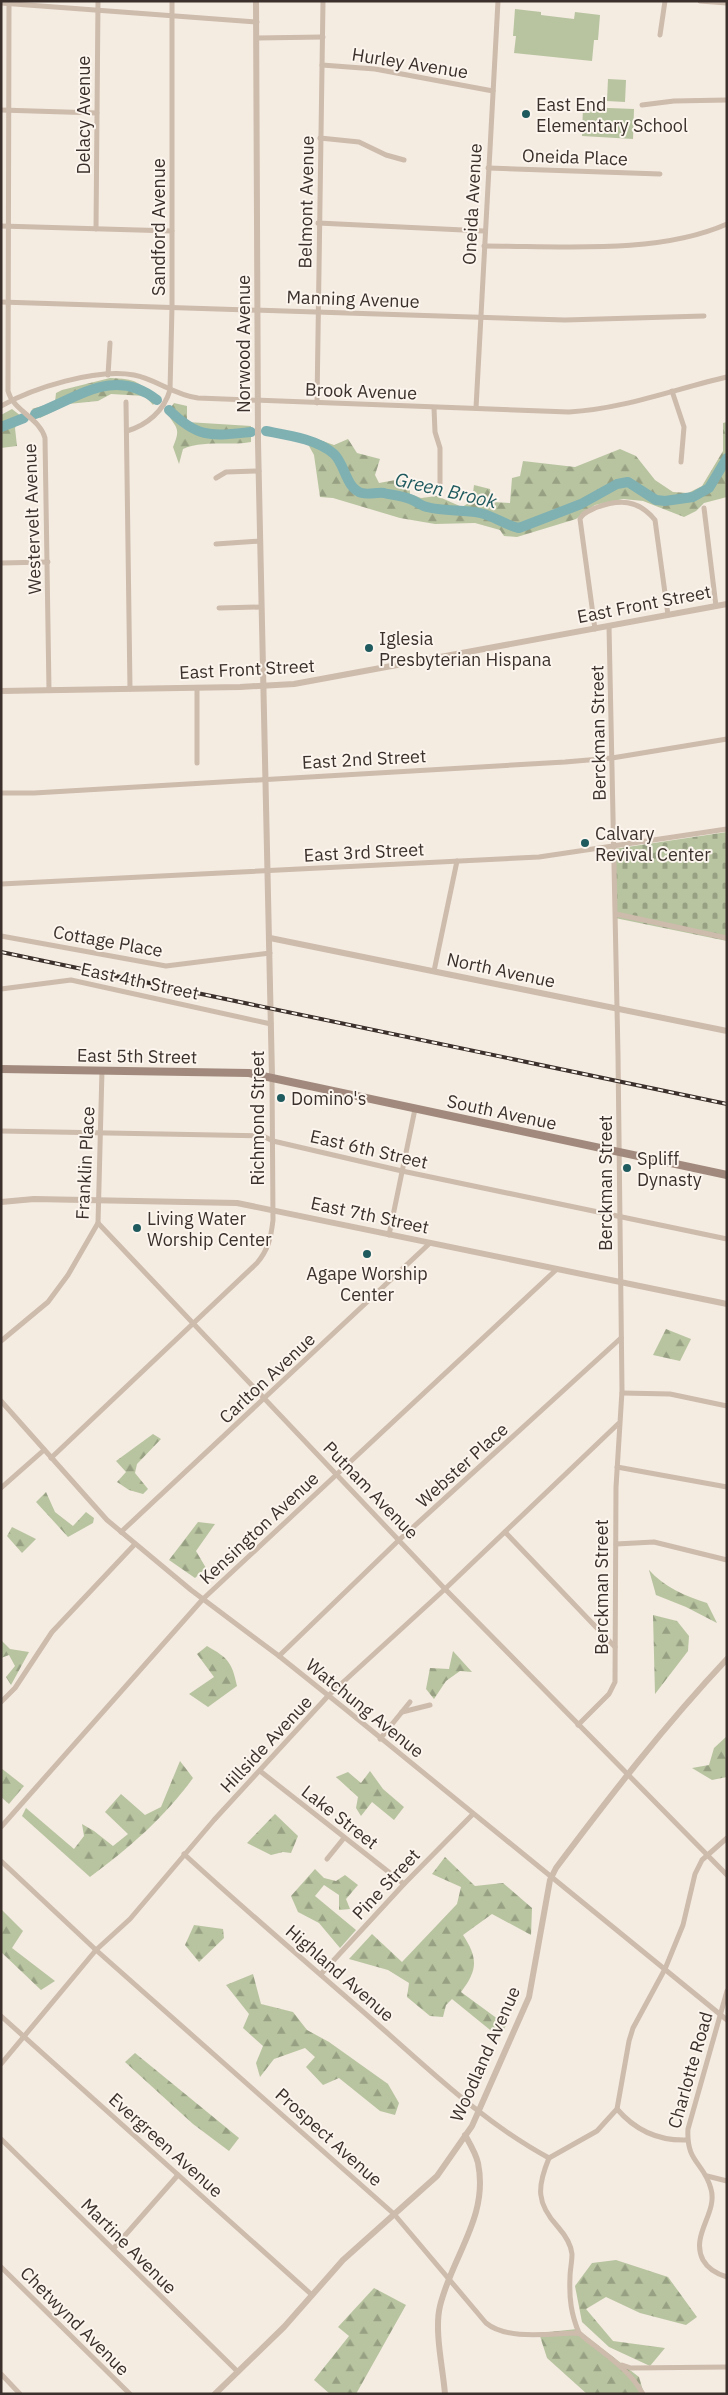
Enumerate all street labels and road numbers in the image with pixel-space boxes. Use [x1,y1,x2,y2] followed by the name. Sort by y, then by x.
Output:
[350,42,470,84] street label: Hurley Avenue
[72,55,95,174] street label: Delacy Avenue
[293,135,319,269] street label: Belmont Avenue
[457,142,487,265] street label: Oneida Avenue
[522,144,628,170] street label: Oneida Place
[147,158,170,296] street label: Sandford Avenue
[232,275,255,413] street label: Norwood Avenue
[286,285,420,313] street label: Manning Avenue
[305,378,418,404] street label: Brook Avenue
[18,443,46,595] street label: Westervelt Avenue
[575,580,713,628] street label: East Front Street
[179,654,315,684] street label: East Front Street
[585,665,611,801] street label: Berckman Street
[301,744,427,774] street label: East 2nd Street
[303,837,425,867] street label: East 3rd Street
[51,920,165,962] street label: Cottage Place
[445,947,557,993] street label: North Avenue
[79,957,201,1005] street label: East 4th Street
[77,1043,197,1069] street label: East 5th Street
[246,1050,269,1186] street label: Richmond Street
[445,1089,559,1135] street label: South Avenue
[71,1106,99,1220] street label: Franklin Place
[594,1115,617,1251] street label: Berckman Street
[308,1124,430,1174] street label: East 6th Street
[309,1191,431,1239] street label: East 7th Street
[214,1328,320,1428] street label: Carlton Avenue
[411,1418,513,1512] street label: Webster Place
[318,1436,424,1544] street label: Putnam Avenue
[194,1467,324,1589] street label: Kensington Avenue
[590,1519,613,1655] street label: Berckman Street
[301,1653,429,1763] street label: Watchung Avenue
[215,1690,317,1798] street label: Hillside Avenue
[297,1780,383,1854] street label: Lake Street
[347,1844,425,1924] street label: Pine Street
[281,1920,399,2027] street label: Highland Avenue
[445,1983,525,2125] street label: Woodland Avenue
[662,2009,718,2131] street label: Charlotte Road
[271,2083,387,2191] street label: Prospect Avenue
[104,2088,228,2202] street label: Evergreen Avenue
[76,2193,182,2299] street label: Martine Avenue
[15,2261,135,2381] street label: Chetwynd Avenue

